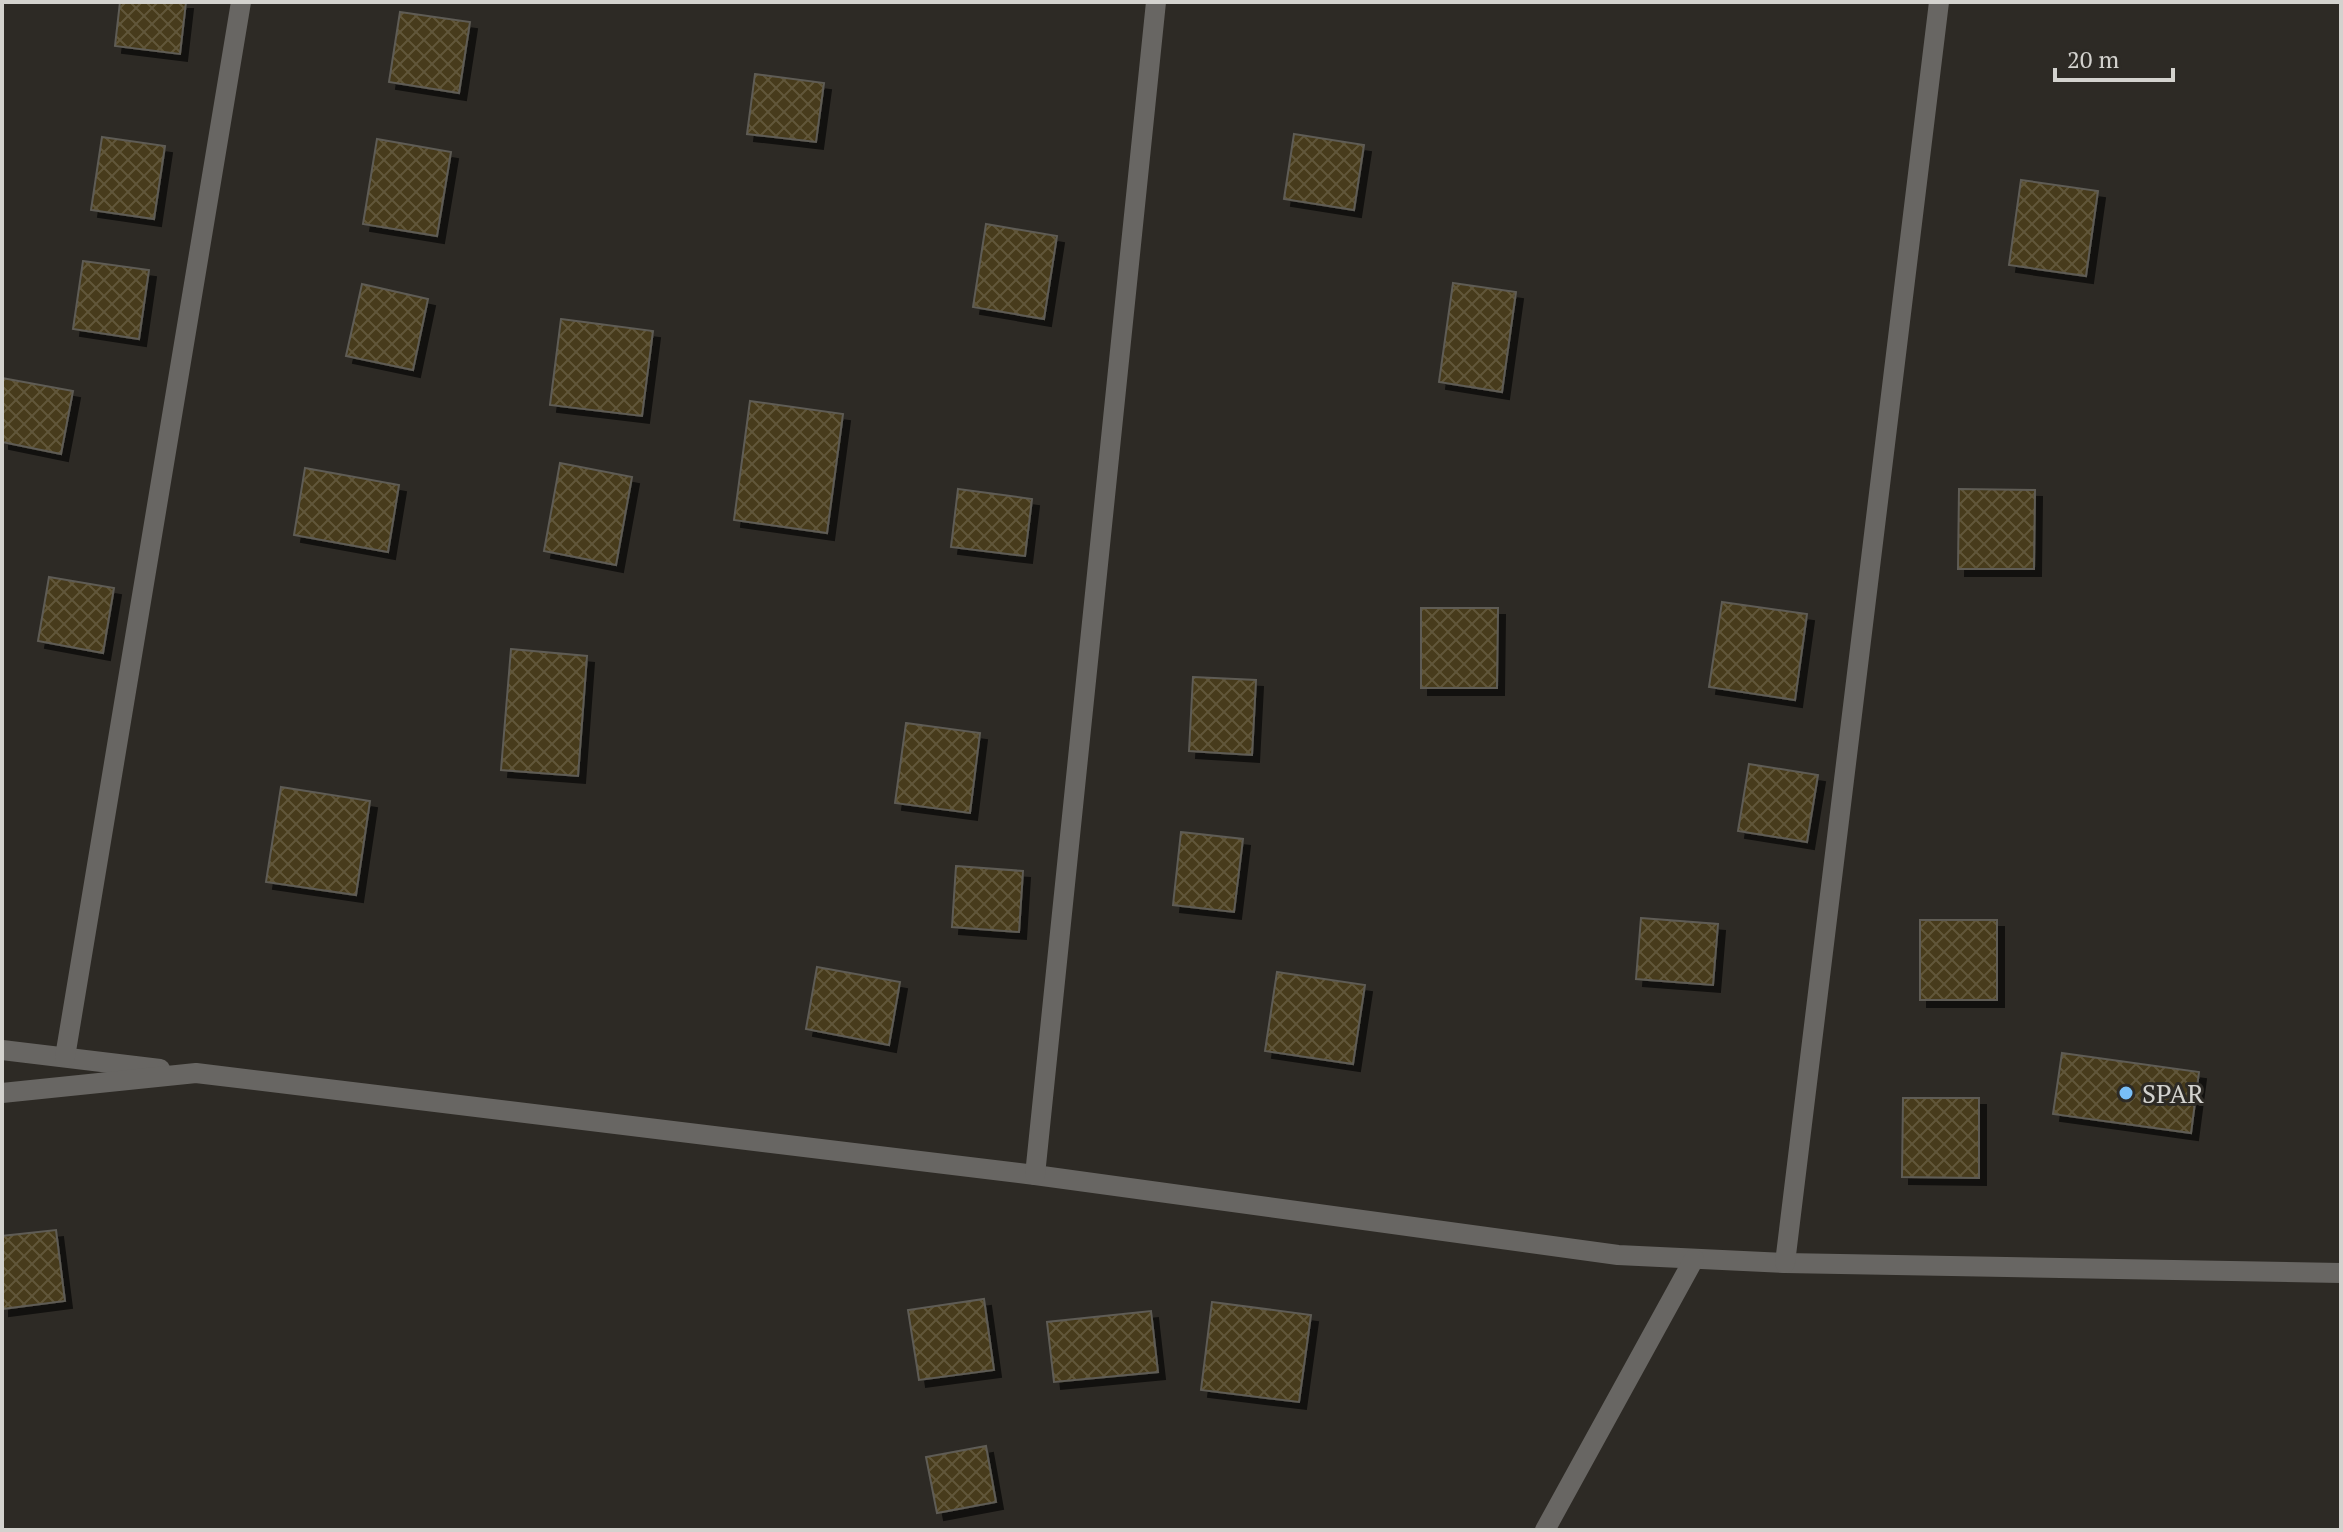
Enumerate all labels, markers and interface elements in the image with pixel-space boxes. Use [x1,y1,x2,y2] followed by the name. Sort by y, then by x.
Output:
[2055,32,2173,82] scale bar
[2067,43,2119,75] text: 20 m
[2142,1076,2204,1110] place label: SPAR
[2117,1084,2135,1102] marker: SPAR

